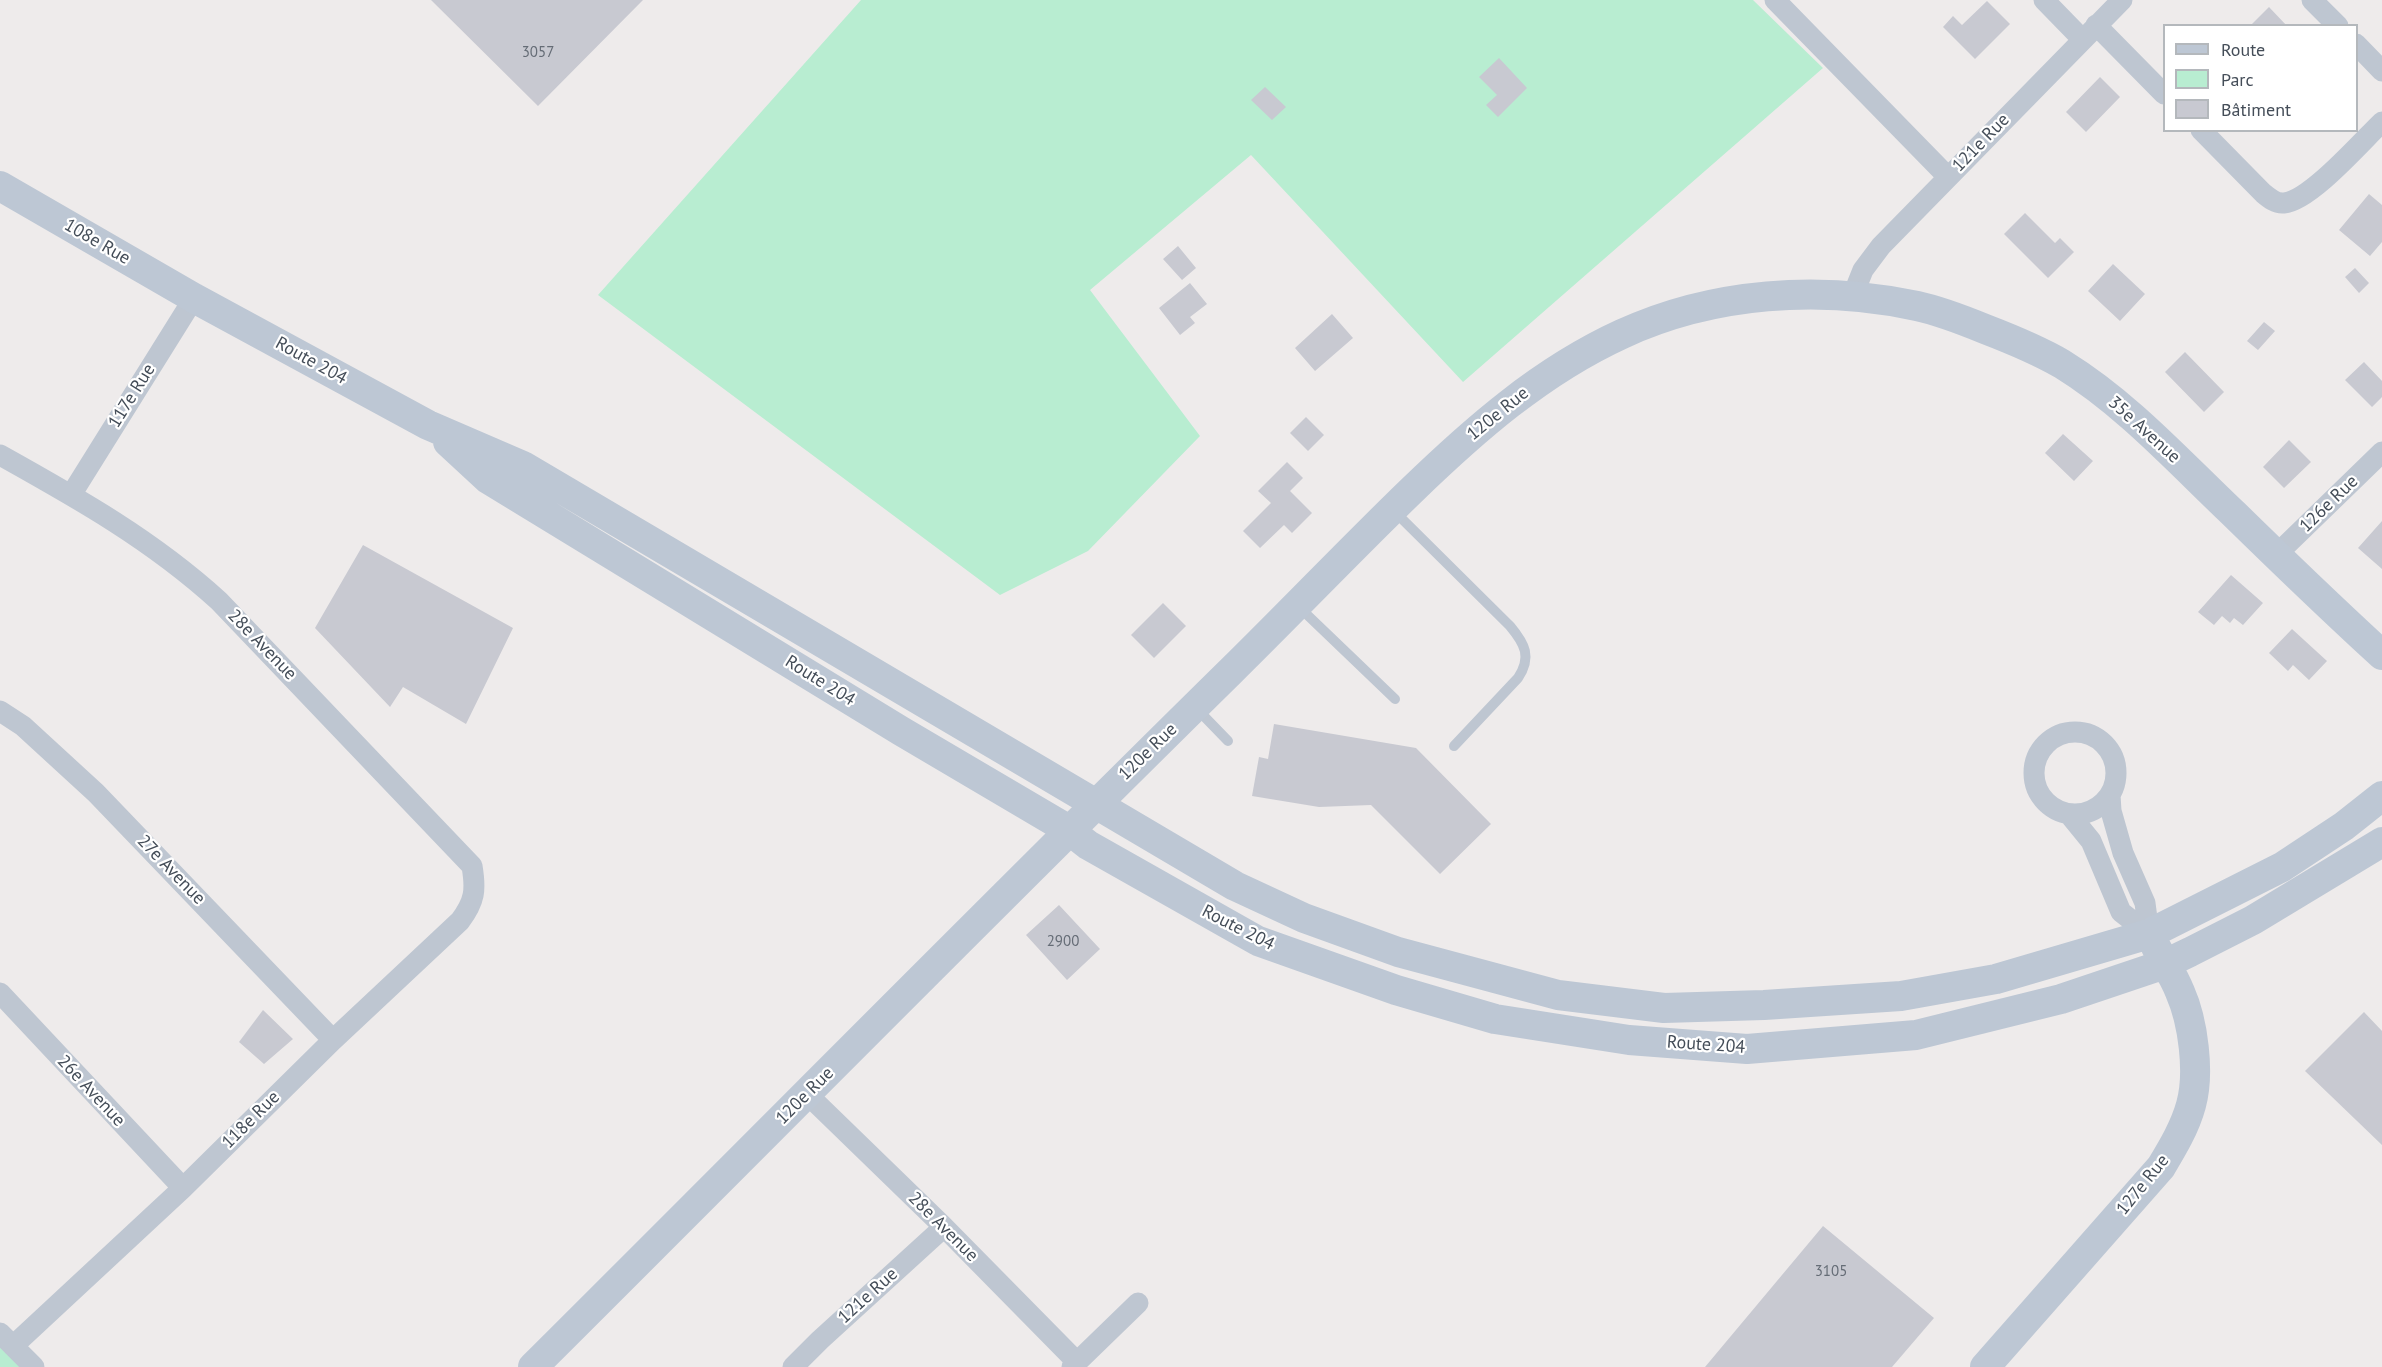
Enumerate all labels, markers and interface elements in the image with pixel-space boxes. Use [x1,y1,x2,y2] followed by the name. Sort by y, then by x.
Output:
[2163,24,2358,132] legend
[2221,38,2265,61] text: Route
[522,44,554,62] house number: 3057
[2221,68,2254,91] text: Parc
[2221,98,2291,121] text: Bâtiment
[1948,109,2014,177] street label: 121e Rue
[60,214,134,270] street label: 108e Rue
[271,333,351,389] street label: Route 204
[104,360,160,432] street label: 117e Rue
[1463,383,1533,445] street label: 120e Rue
[2103,392,2185,468] street label: 35e Avenue
[2295,471,2363,537] street label: 126e Rue
[223,605,301,685] street label: 28e Avenue
[781,651,859,711] street label: Route 204
[1114,719,1182,785] street label: 120e Rue
[133,831,209,909] street label: 27e Avenue
[1198,901,1278,955] street label: Route 204
[1047,933,1079,951] house number: 2900
[1666,1031,1746,1059] street label: Route 204
[52,1051,130,1131] street label: 26e Avenue
[772,1063,838,1129] street label: 120e Rue
[218,1087,284,1153] street label: 118e Rue
[2112,1150,2174,1220] street label: 127e Rue
[904,1188,982,1266] street label: 28e Avenue
[1815,1263,1847,1281] house number: 3105
[834,1264,902,1328] street label: 121e Rue

